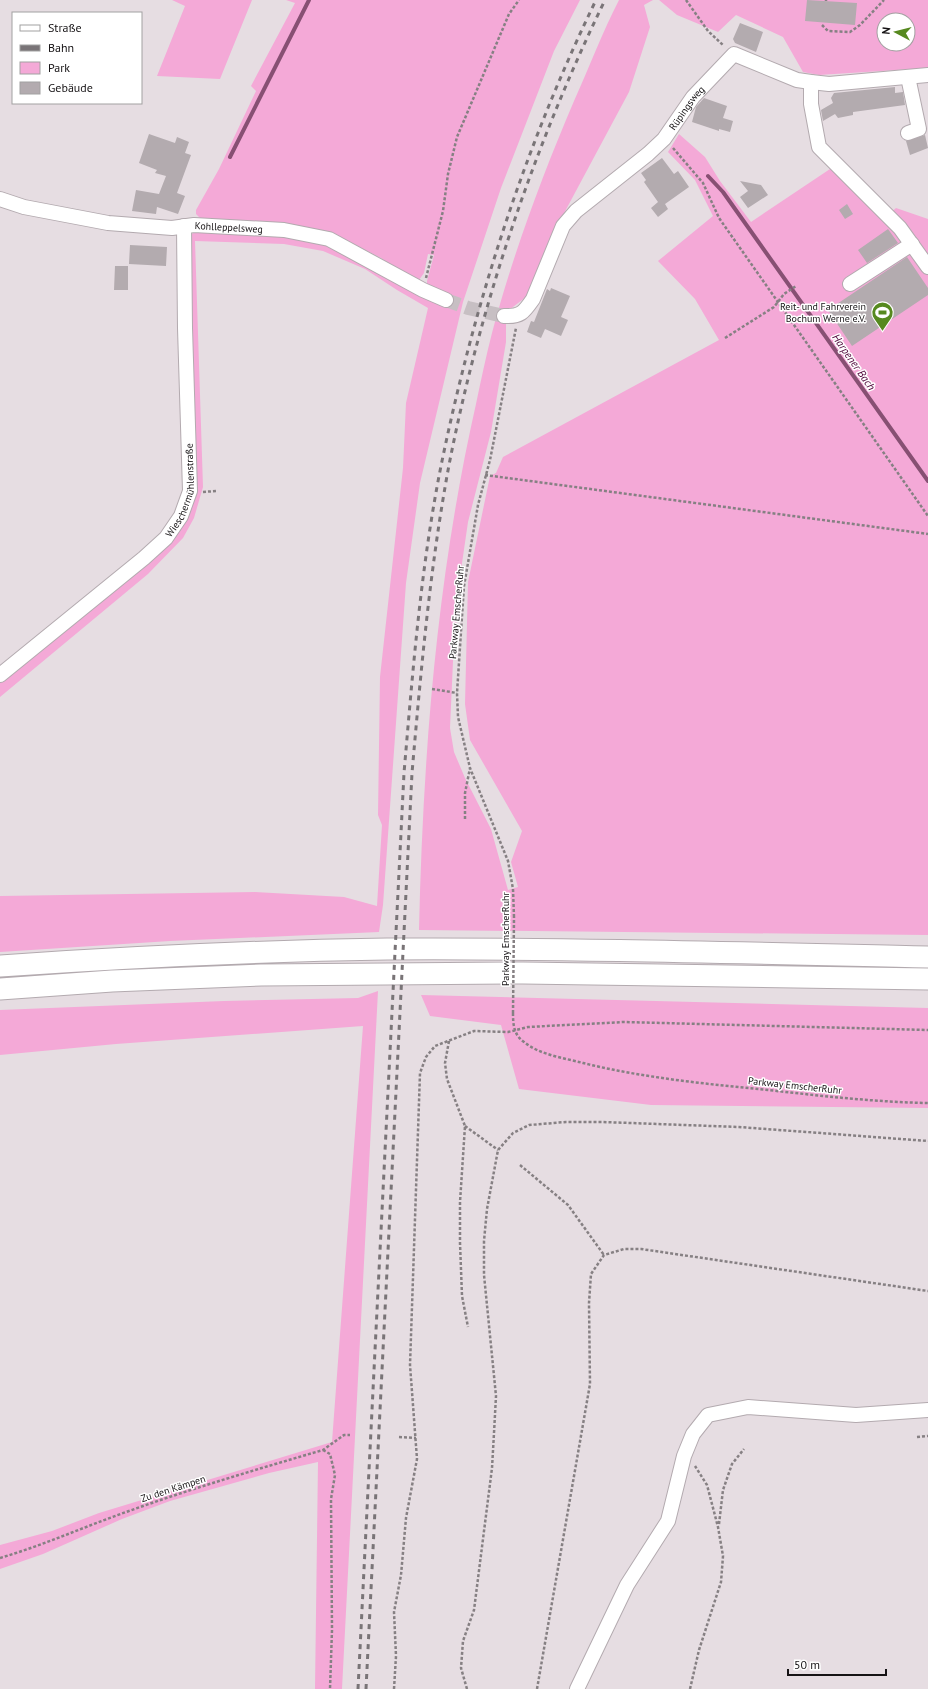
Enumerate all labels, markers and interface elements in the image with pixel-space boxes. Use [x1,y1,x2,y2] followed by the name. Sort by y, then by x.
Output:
[12,12,142,104] legend
[876,12,916,52] north arrow
[48,20,82,35] text: Straße
[879,26,893,35] text: N
[48,40,74,55] text: Bahn
[48,60,70,75] text: Park
[48,80,93,95] text: Gebäude
[666,83,707,133] street label: Rüpingsweg
[194,219,263,236] street label: Kohlleppelsweg
[869,299,895,332] sports icon: Reit- und Fahrverein Bochum Werne e.V.
[780,300,866,325] place label: Reit- und Fahrverein Bochum Werne e.V.
[829,331,879,393] water label: Harpener Bach
[163,443,197,540] street label: Wieschermühlenstraße
[446,564,467,659] street label: Parkway EmscherRuhr
[499,891,512,986] street label: Parkway EmscherRuhr
[748,1074,843,1097] street label: Parkway EmscherRuhr
[139,1472,207,1505] street label: Zu den Kämpen
[788,1651,886,1677] scale bar
[794,1657,820,1672] text: 50 m

